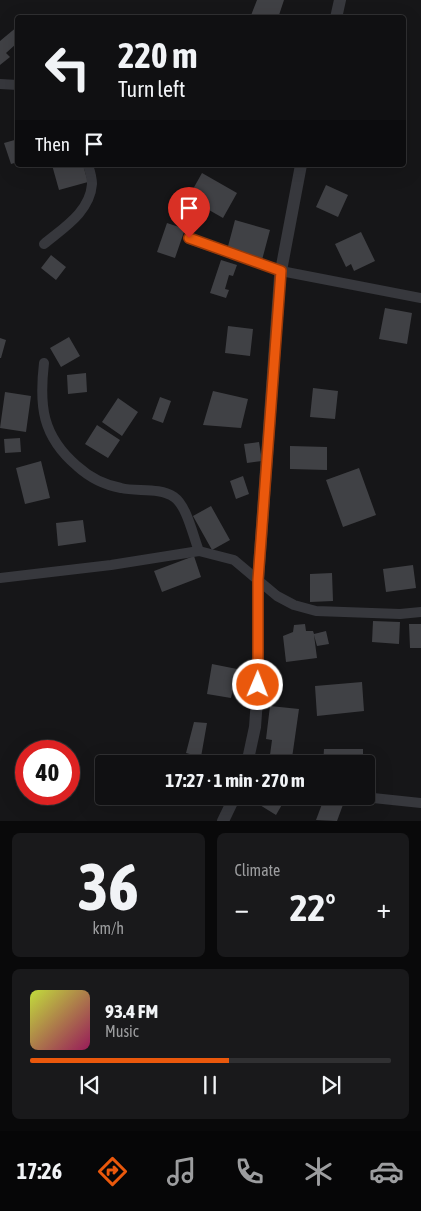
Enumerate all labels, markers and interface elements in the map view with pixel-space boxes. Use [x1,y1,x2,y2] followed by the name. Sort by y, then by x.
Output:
[35,35,100,100] icon: left
[118,35,197,75] text: 220 m
[118,76,185,102] text: Turn left
[80,130,108,158] icon: arrive
[35,133,70,155] text: Then
[168,187,210,238] pin
[175,194,203,222] icon: arrive
[231,658,283,710] position arrow
[15,740,80,805] speed limit sign: 40
[165,769,305,791] text: 17:27 · 1 min · 270 m
[78,849,139,924] text: 36
[235,861,280,879] text: Climate
[290,886,336,929] text: 22°
[235,892,249,924] text: −
[376,892,391,924] text: +
[92,919,124,937] text: km/h
[105,1000,158,1022] text: 93.4 FM
[105,1022,139,1040] text: Music
[76,1071,104,1099] icon: previous
[196,1071,224,1099] icon: pause
[317,1071,345,1099] icon: next
[95,1154,130,1189] icon: directions
[164,1154,199,1189] icon: music
[232,1154,267,1189] icon: phone
[301,1154,336,1189] icon: climate
[369,1154,404,1189] icon: car
[17,1158,62,1184] text: 17:26

